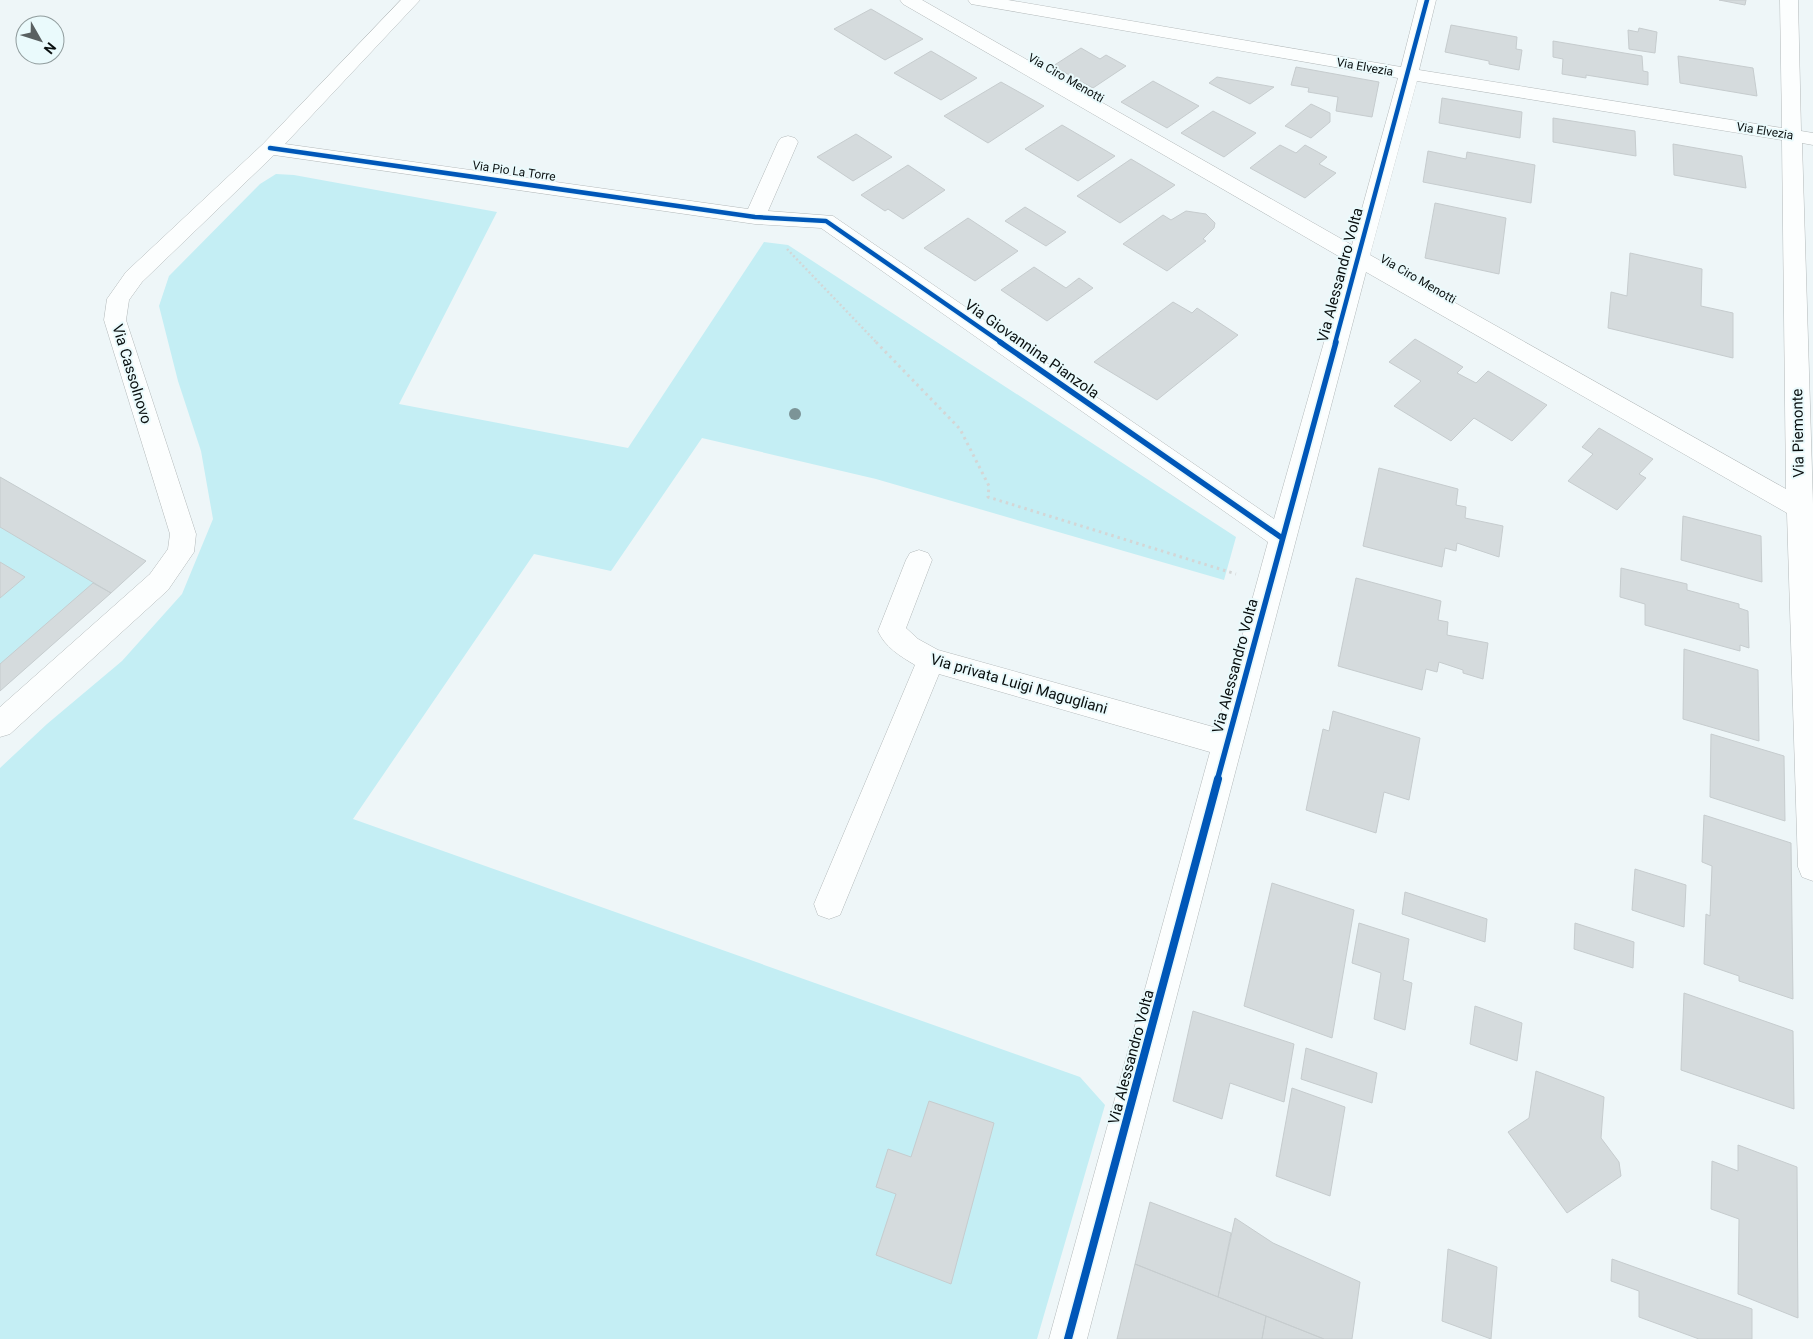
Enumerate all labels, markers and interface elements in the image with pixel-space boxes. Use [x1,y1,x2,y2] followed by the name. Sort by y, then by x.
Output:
[15,15,65,65] north arrow
[41,39,59,57] text: N
[1025,51,1107,106] street label: Via Ciro Menotti
[1336,55,1394,79] street label: Via Elvezia
[1736,120,1794,142] street label: Via Elvezia
[471,158,557,184] street label: Via Pio La Torre
[1313,206,1367,344] street label: Via Alessandro Volta
[1377,252,1459,307] street label: Via Ciro Menotti
[961,296,1103,402] street label: Via Giovannina Pianzola
[108,322,156,426] street label: Via Cassolnovo
[1788,388,1808,478] street label: Via Piemonte
[1208,597,1262,735] street label: Via Alessandro Volta
[928,650,1110,718] street label: Via privata Luigi Magugliani
[1104,988,1158,1126] street label: Via Alessandro Volta

